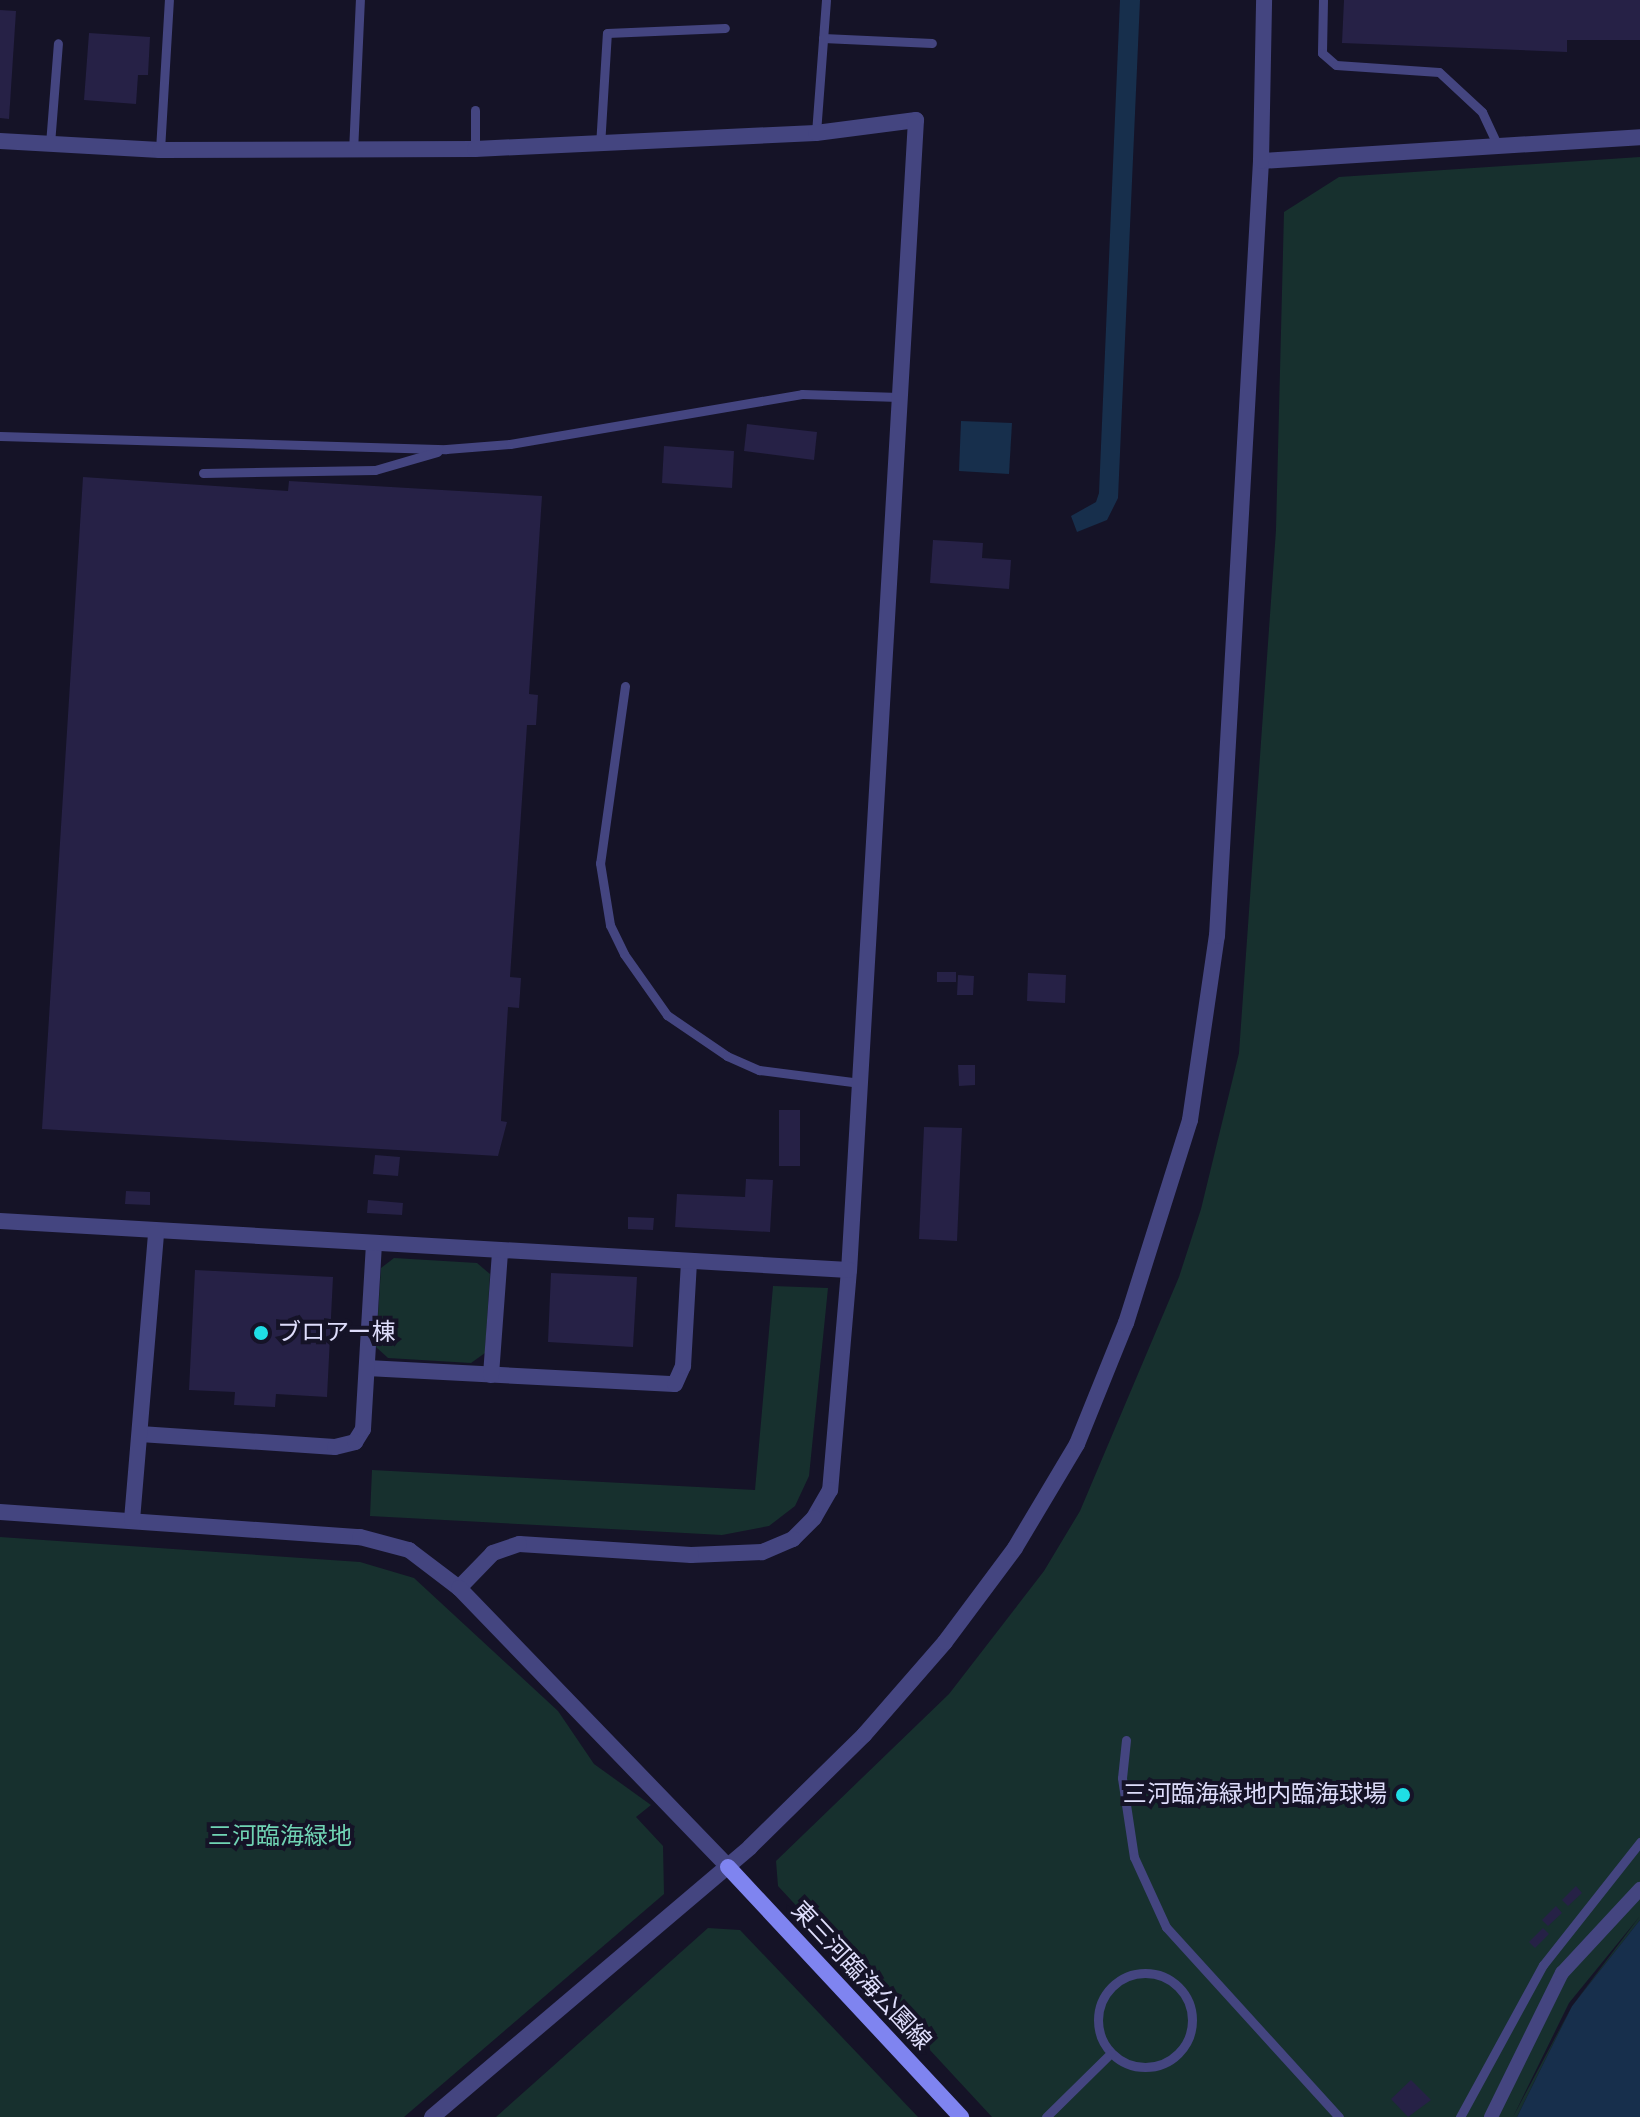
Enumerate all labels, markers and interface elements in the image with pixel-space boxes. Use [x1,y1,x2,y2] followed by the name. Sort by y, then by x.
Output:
[277,1319,396,1347] place label: ブロアー棟
[252,1324,270,1342] marker: ブロアー棟
[1123,1781,1387,1809] place label: 三河臨海緑地内臨海球場
[1394,1786,1412,1804] marker: 三河臨海緑地内臨海球場
[208,1823,352,1851] park label: 三河臨海緑地
[785,1896,937,2056] street label: 東三河臨海公園線

